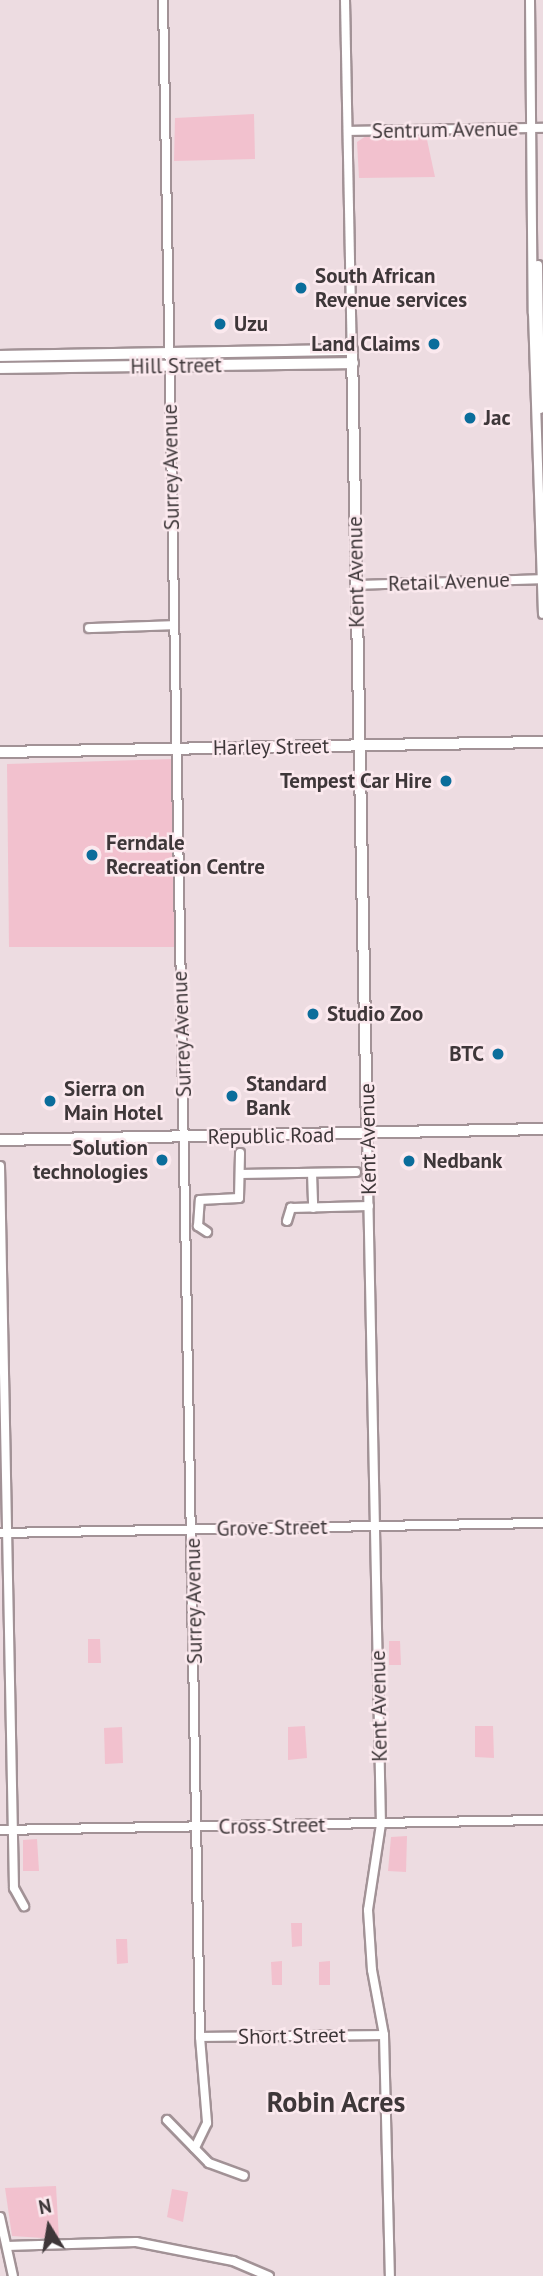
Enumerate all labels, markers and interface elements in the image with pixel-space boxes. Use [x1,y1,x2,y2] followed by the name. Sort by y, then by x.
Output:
[371,116,519,144] street label: Sentrum Avenue
[315,263,467,313] place label: South African Revenue services
[293,280,309,296] marker: South African Revenue services
[234,311,268,337] place label: Uzu
[212,316,228,332] marker: Uzu
[311,331,420,357] place label: Land Claims
[426,336,442,352] marker: Land Claims
[130,353,222,379] street label: Hill Street
[157,403,185,531] street label: Surrey Avenue
[484,405,511,431] place label: Jac
[462,410,478,426] marker: Jac
[342,516,370,628] street label: Kent Avenue
[387,567,511,597] street label: Retail Avenue
[212,733,330,761] street label: Harley Street
[280,768,432,794] place label: Tempest Car Hire
[438,773,454,789] marker: Tempest Car Hire
[106,830,265,880] place label: Ferndale Recreation Centre
[84,847,100,863] marker: Ferndale Recreation Centre
[167,970,197,1098] street label: Surrey Avenue
[327,1001,423,1027] place label: Studio Zoo
[305,1006,321,1022] marker: Studio Zoo
[449,1041,484,1067] place label: BTC
[490,1046,506,1062] marker: BTC
[246,1071,327,1121] place label: Standard Bank
[64,1076,163,1126] place label: Sierra on Main Hotel
[354,1083,382,1195] street label: Kent Avenue
[224,1088,240,1104] marker: Standard Bank
[42,1093,58,1109] marker: Sierra on Main Hotel
[207,1122,335,1150] street label: Republic Road
[33,1135,148,1185] place label: Solution technologies
[423,1148,502,1174] place label: Nedbank
[154,1152,170,1168] marker: Solution technologies
[401,1153,417,1169] marker: Nedbank
[216,1514,328,1542] street label: Grove Street
[180,1537,208,1665] street label: Surrey Avenue
[365,1650,393,1762] street label: Kent Avenue
[218,1812,326,1840] street label: Cross Street
[238,2022,346,2050] street label: Short Street
[266,2085,406,2119] district label: Robin Acres
[14,2192,84,2262] north arrow
[37,2193,53,2219] text: N

